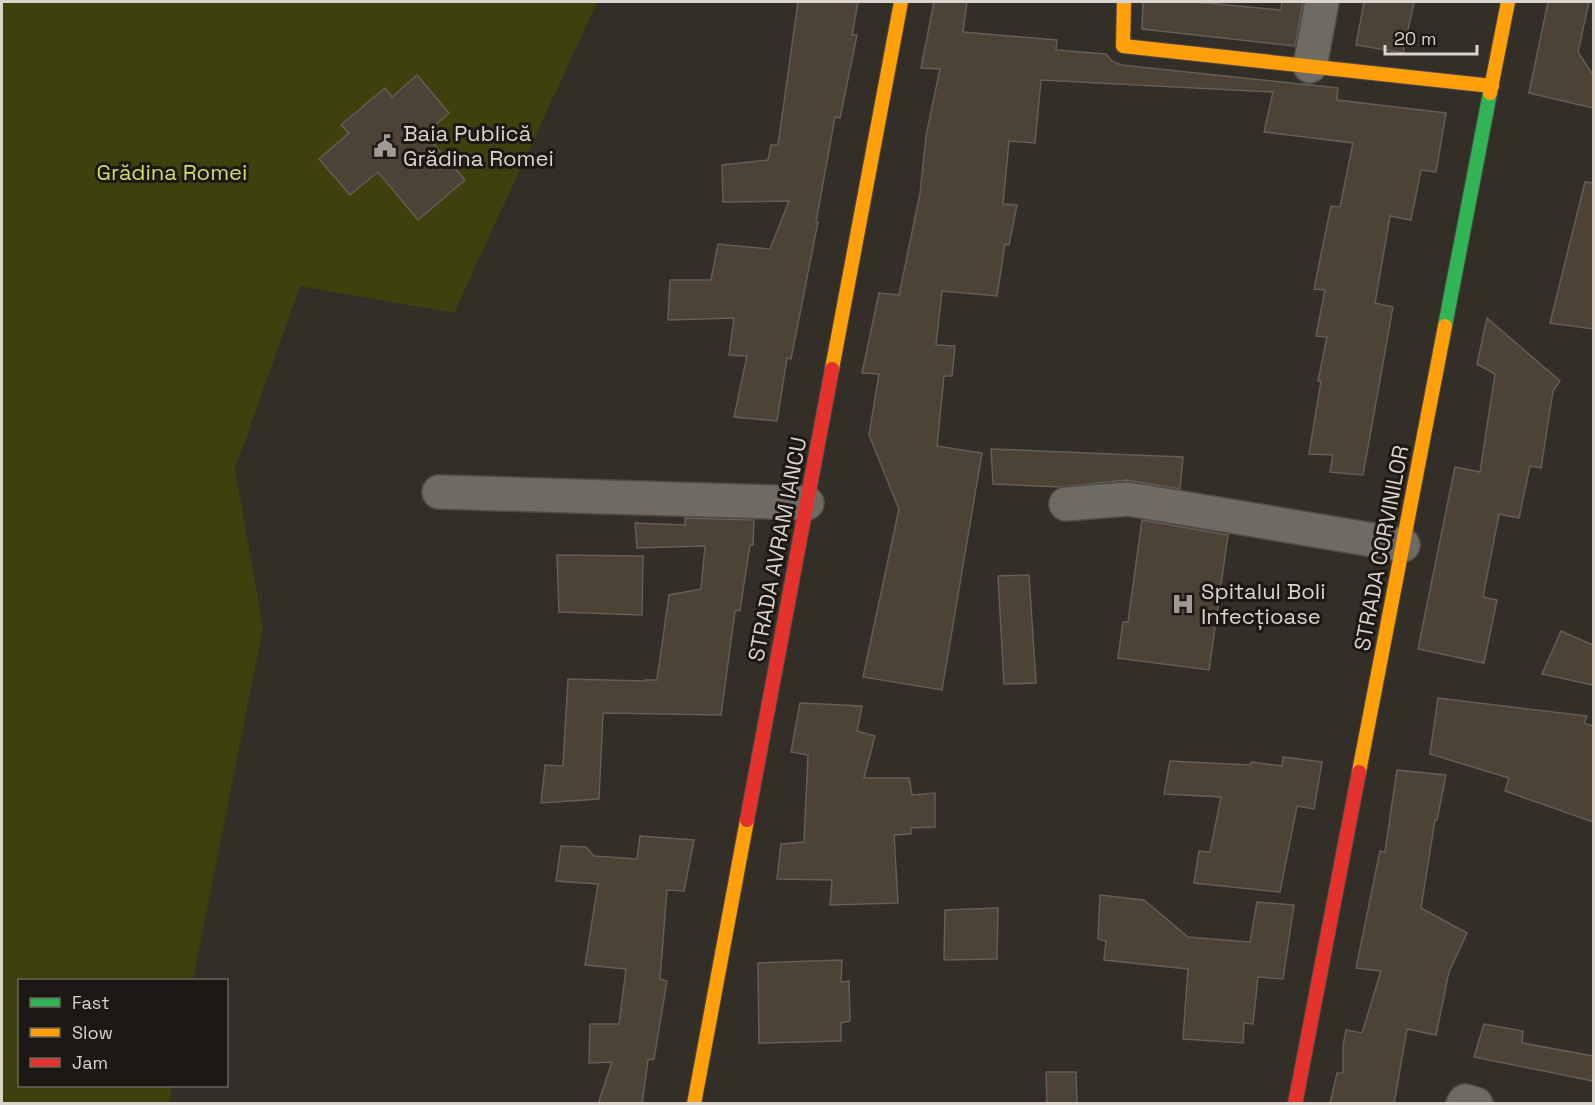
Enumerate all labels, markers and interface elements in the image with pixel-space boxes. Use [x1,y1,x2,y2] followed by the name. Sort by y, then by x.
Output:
[1385,18,1476,56] scale bar
[1394,27,1437,50] text: 20 m
[403,119,554,172] place label: Baia Publică Grădina Romei
[372,133,398,159] public building icon: Baia Publică Grădina Romei
[97,158,247,186] park label: Grădina Romei
[741,434,813,664] street label: STRADA AVRAM IANCU
[1347,443,1415,653] street label: STRADA CORVINILOR
[1201,577,1326,630] place label: Spitalul Boli Infecțioase
[1170,591,1196,617] hospital icon: Spitalul Boli Infecțioase
[18,979,228,1087] legend
[72,991,109,1014] text: Fast
[72,1021,113,1044] text: Slow
[72,1051,108,1074] text: Jam

